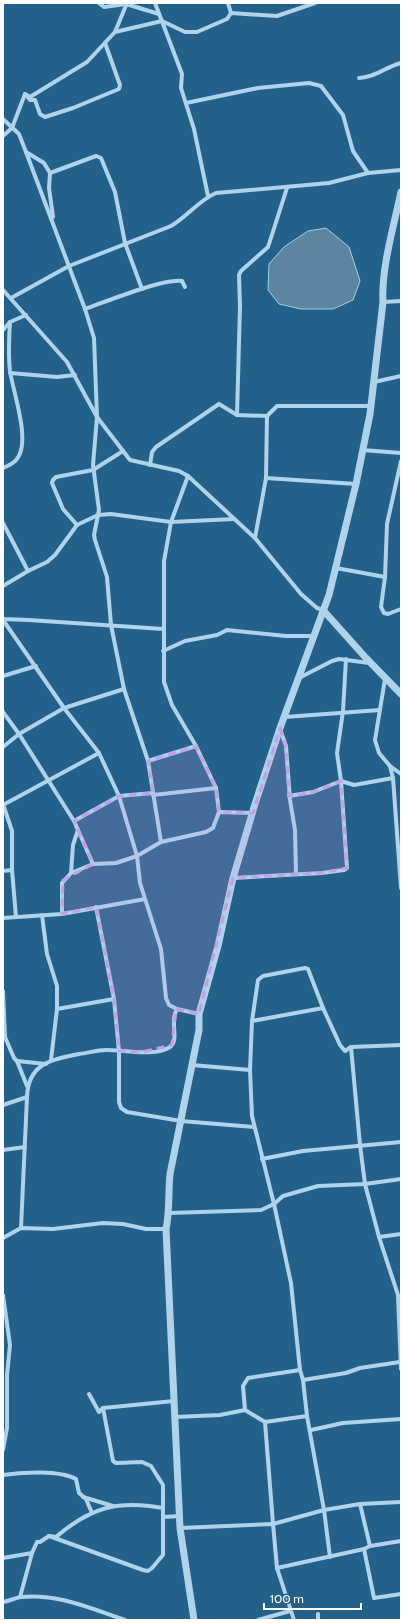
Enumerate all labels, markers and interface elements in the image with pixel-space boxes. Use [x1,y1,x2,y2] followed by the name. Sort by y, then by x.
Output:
[264,1585,361,1611] scale bar
[270,1591,304,1606] text: 100 m

